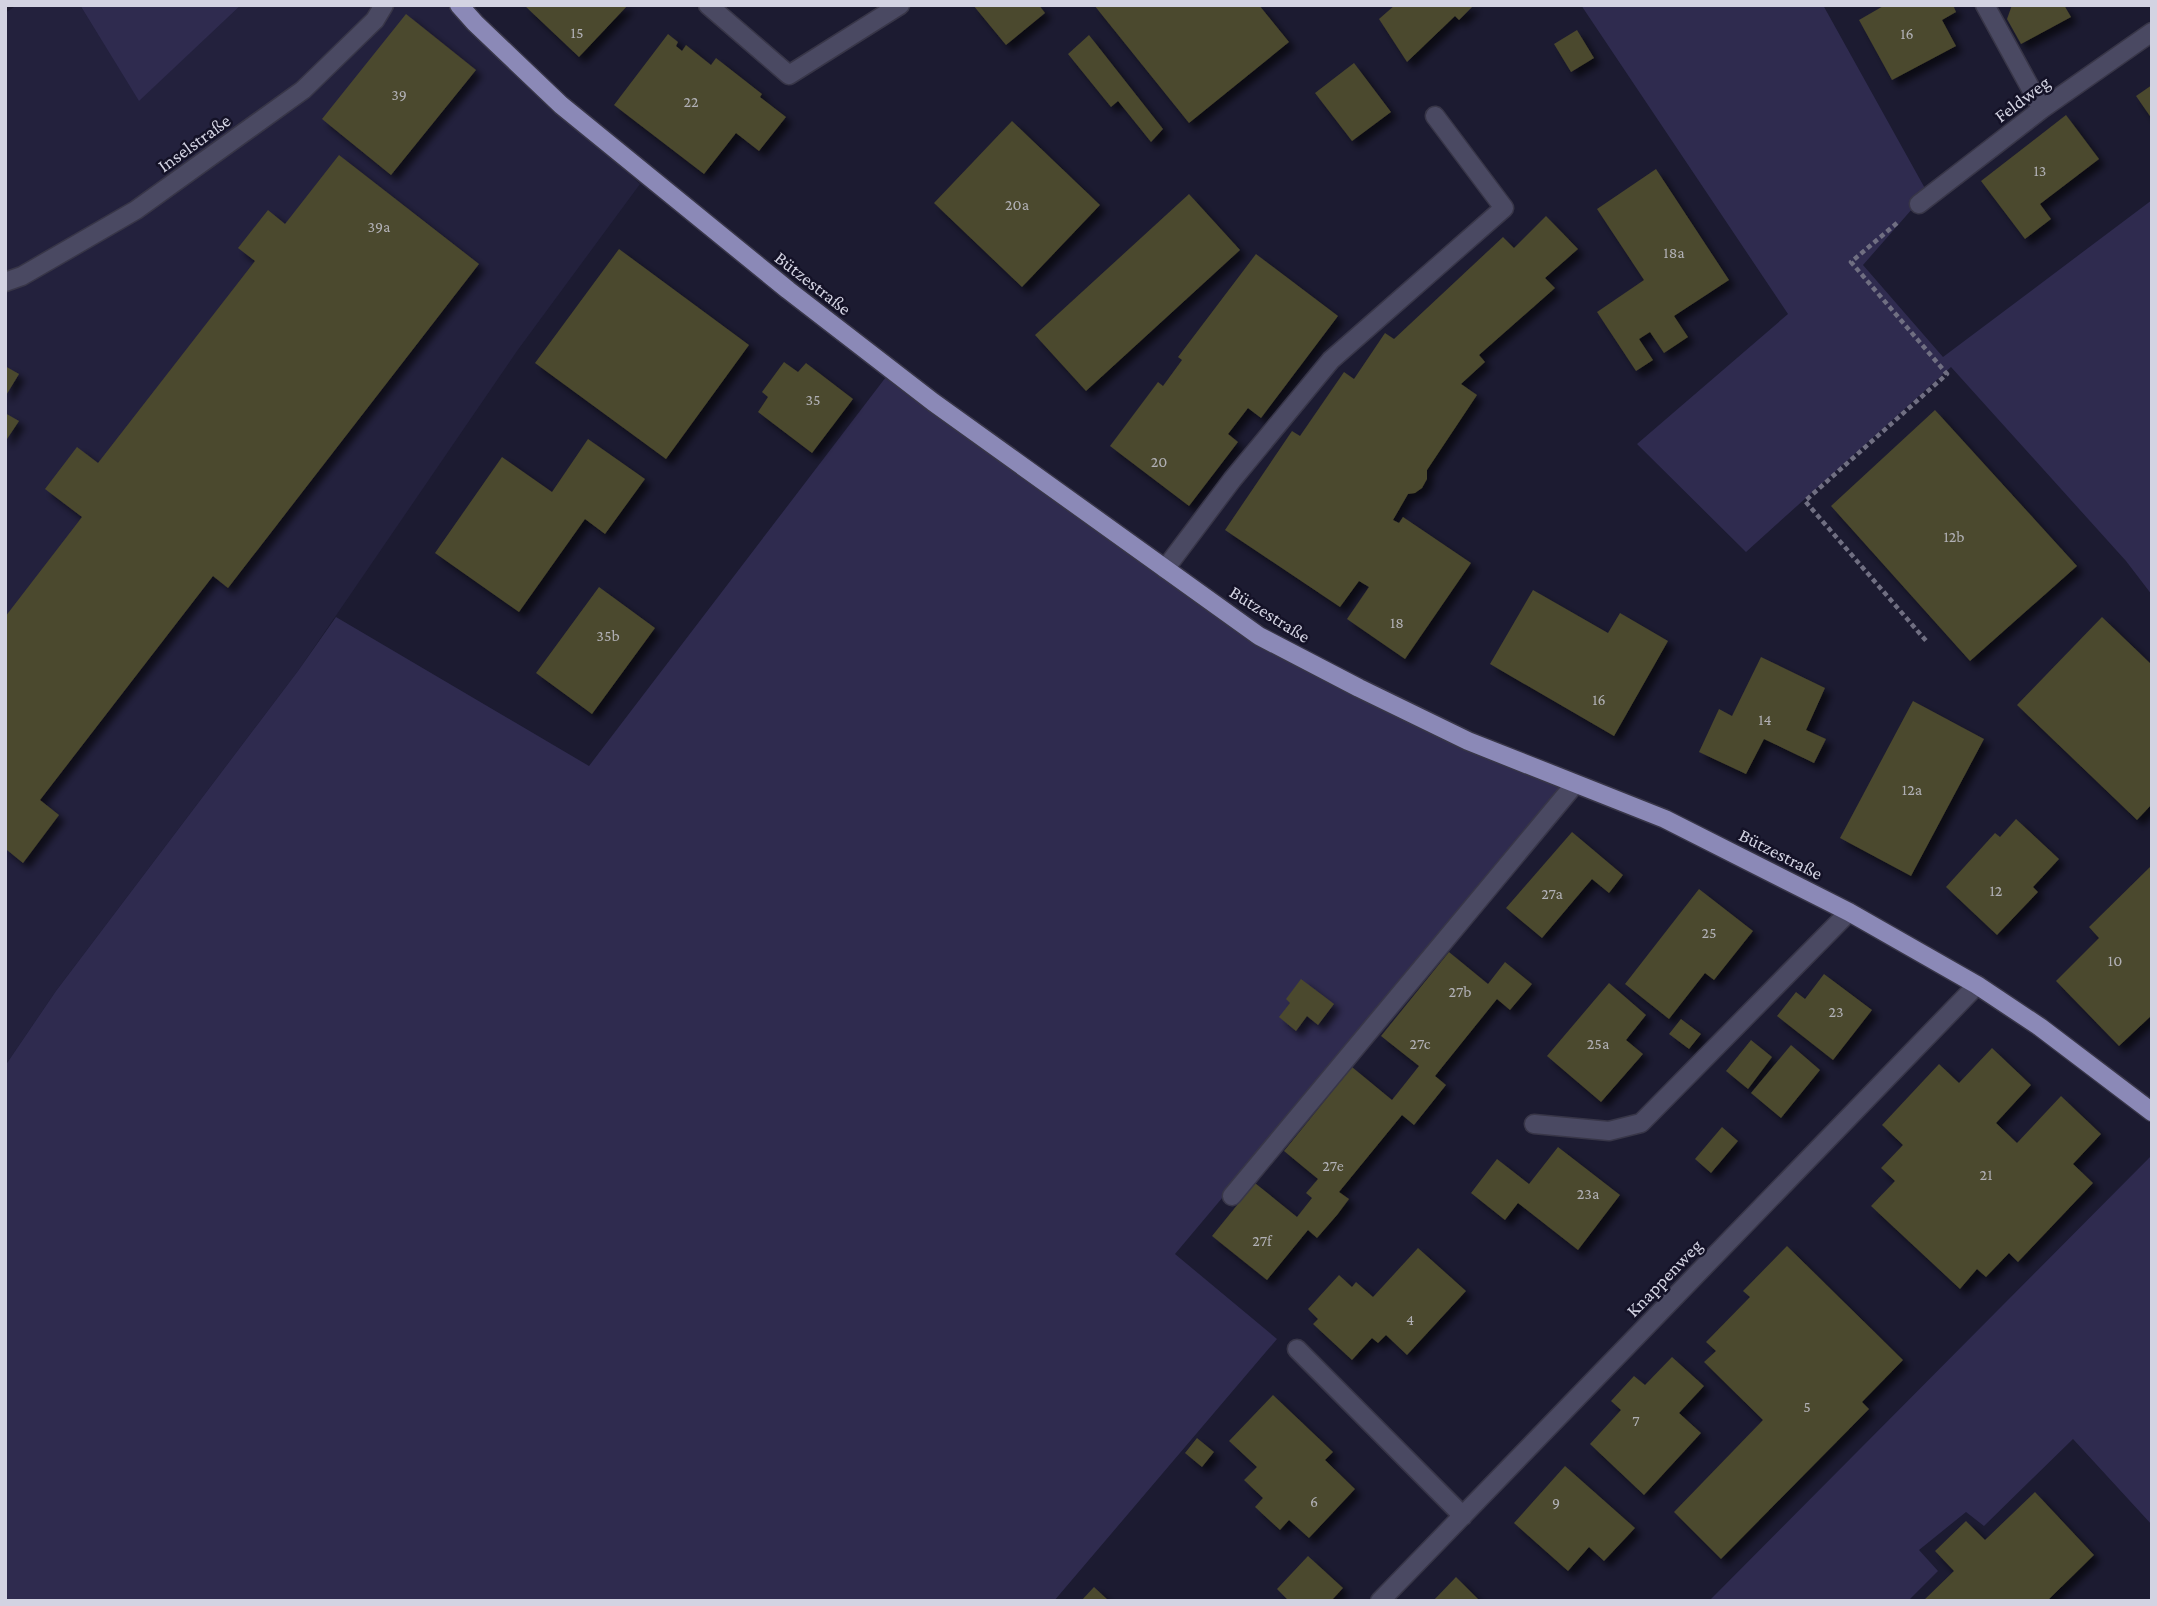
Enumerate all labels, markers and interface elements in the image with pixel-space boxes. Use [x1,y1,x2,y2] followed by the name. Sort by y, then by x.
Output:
[571,24,583,41] house number: 15
[1900,25,1914,42] house number: 16
[1990,71,2054,127] street label: Feldweg
[391,86,407,103] house number: 39
[683,93,699,110] house number: 22
[154,110,234,176] street label: Inselstraße
[2034,162,2046,179] house number: 13
[1005,196,1030,213] house number: 20a
[367,218,391,235] house number: 39a
[1663,244,1685,261] house number: 18a
[771,247,855,319] street label: Bützestraße
[805,391,821,408] house number: 35
[1151,453,1167,470] house number: 20
[1943,528,1965,545] house number: 12b
[1226,581,1314,647] street label: Bützestraße
[1390,614,1404,631] house number: 18
[596,627,620,644] house number: 35b
[1592,691,1606,708] house number: 16
[1758,711,1772,728] house number: 14
[1902,781,1923,798] house number: 12a
[1736,824,1826,884] street label: Bützestraße
[1990,882,2003,899] house number: 12
[1541,885,1563,902] house number: 27a
[1701,924,1717,941] house number: 25
[2108,952,2122,969] house number: 10
[1449,983,1471,1000] house number: 27b
[1828,1003,1844,1020] house number: 23
[1409,1035,1431,1052] house number: 27c
[1587,1035,1610,1052] house number: 25a
[1322,1157,1344,1174] house number: 27e
[1980,1166,1992,1183] house number: 21
[1577,1185,1600,1202] house number: 23a
[1252,1232,1273,1249] house number: 27f
[1622,1235,1706,1321] street label: Knappenweg
[1406,1311,1414,1328] house number: 4
[1803,1398,1811,1415] house number: 5
[1632,1412,1640,1429] house number: 7
[1310,1493,1318,1510] house number: 6
[1552,1494,1560,1511] house number: 9

